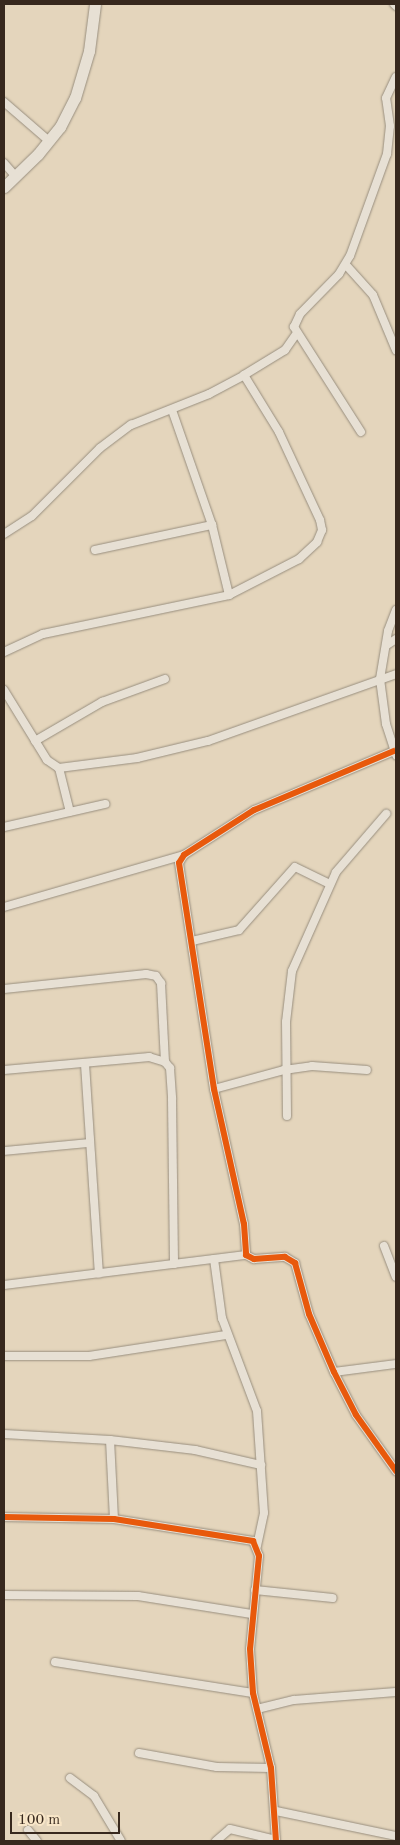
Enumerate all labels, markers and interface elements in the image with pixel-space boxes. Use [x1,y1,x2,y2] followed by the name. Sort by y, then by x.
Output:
[12,1802,122,1834] scale bar
[18,1813,60,1828] text: 100 m

